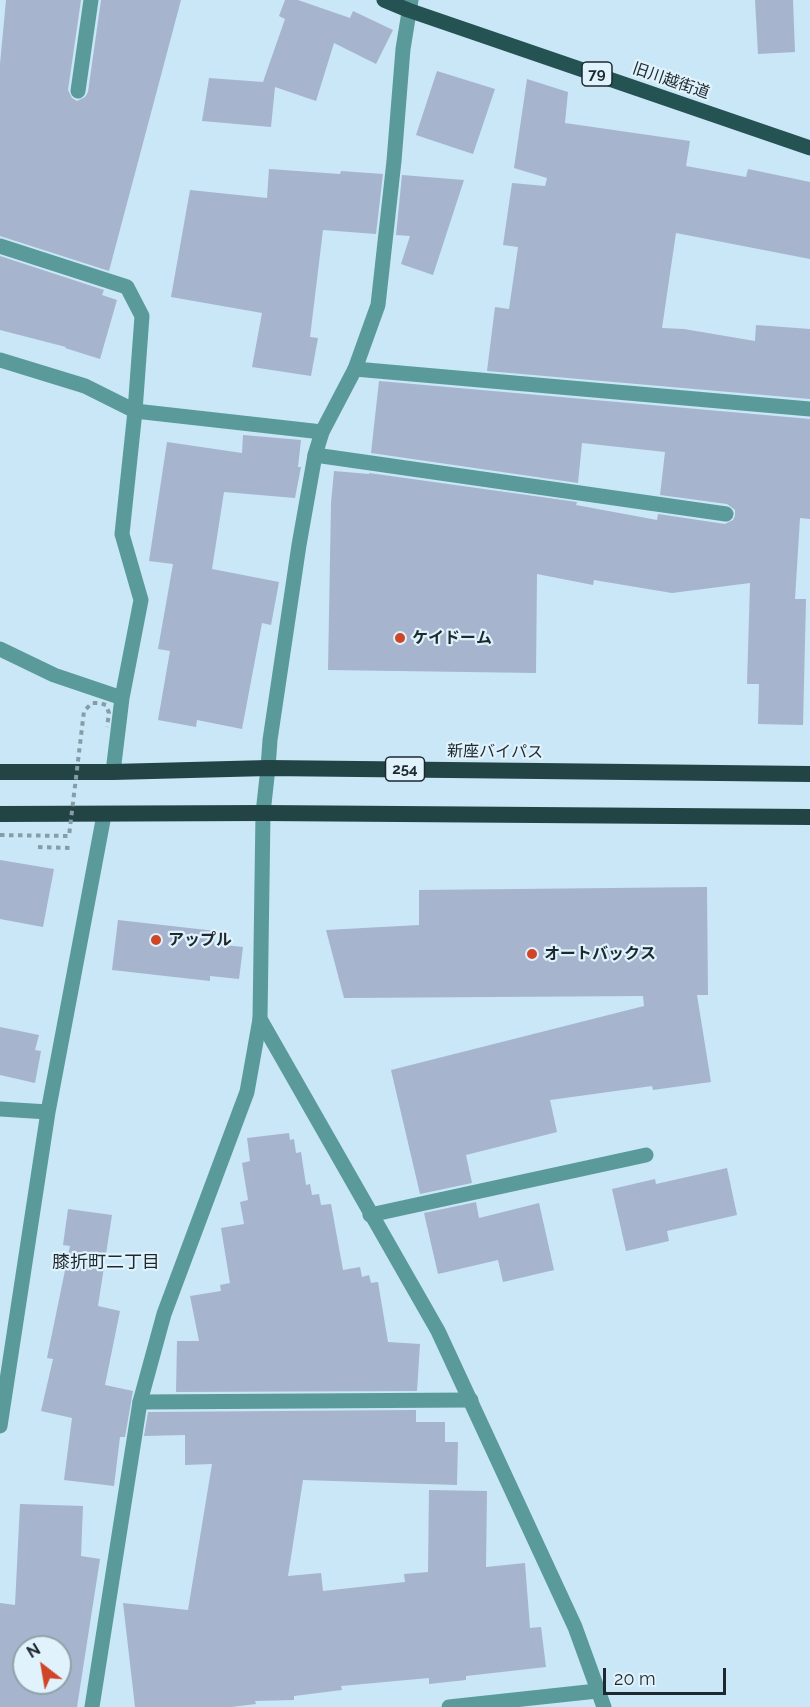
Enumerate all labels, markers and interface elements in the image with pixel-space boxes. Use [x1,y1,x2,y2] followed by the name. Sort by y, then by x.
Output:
[630,59,712,103] street label: 旧川越街道
[582,62,612,86] road number: 79
[412,628,492,648] place label: ケイドーム
[393,631,407,645] marker: ケイドーム
[447,742,543,762] street label: 新座バイパス
[386,757,424,781] road number: 254
[168,930,232,950] place label: アップル
[149,933,163,947] marker: アップル
[544,944,656,964] place label: オートバックス
[525,947,539,961] marker: オートバックス
[52,1252,160,1274] district label: 膝折町二丁目
[12,1635,72,1695] north arrow
[23,1640,44,1662] text: N
[606,1656,729,1694] scale bar
[614,1668,656,1689] text: 20 m

